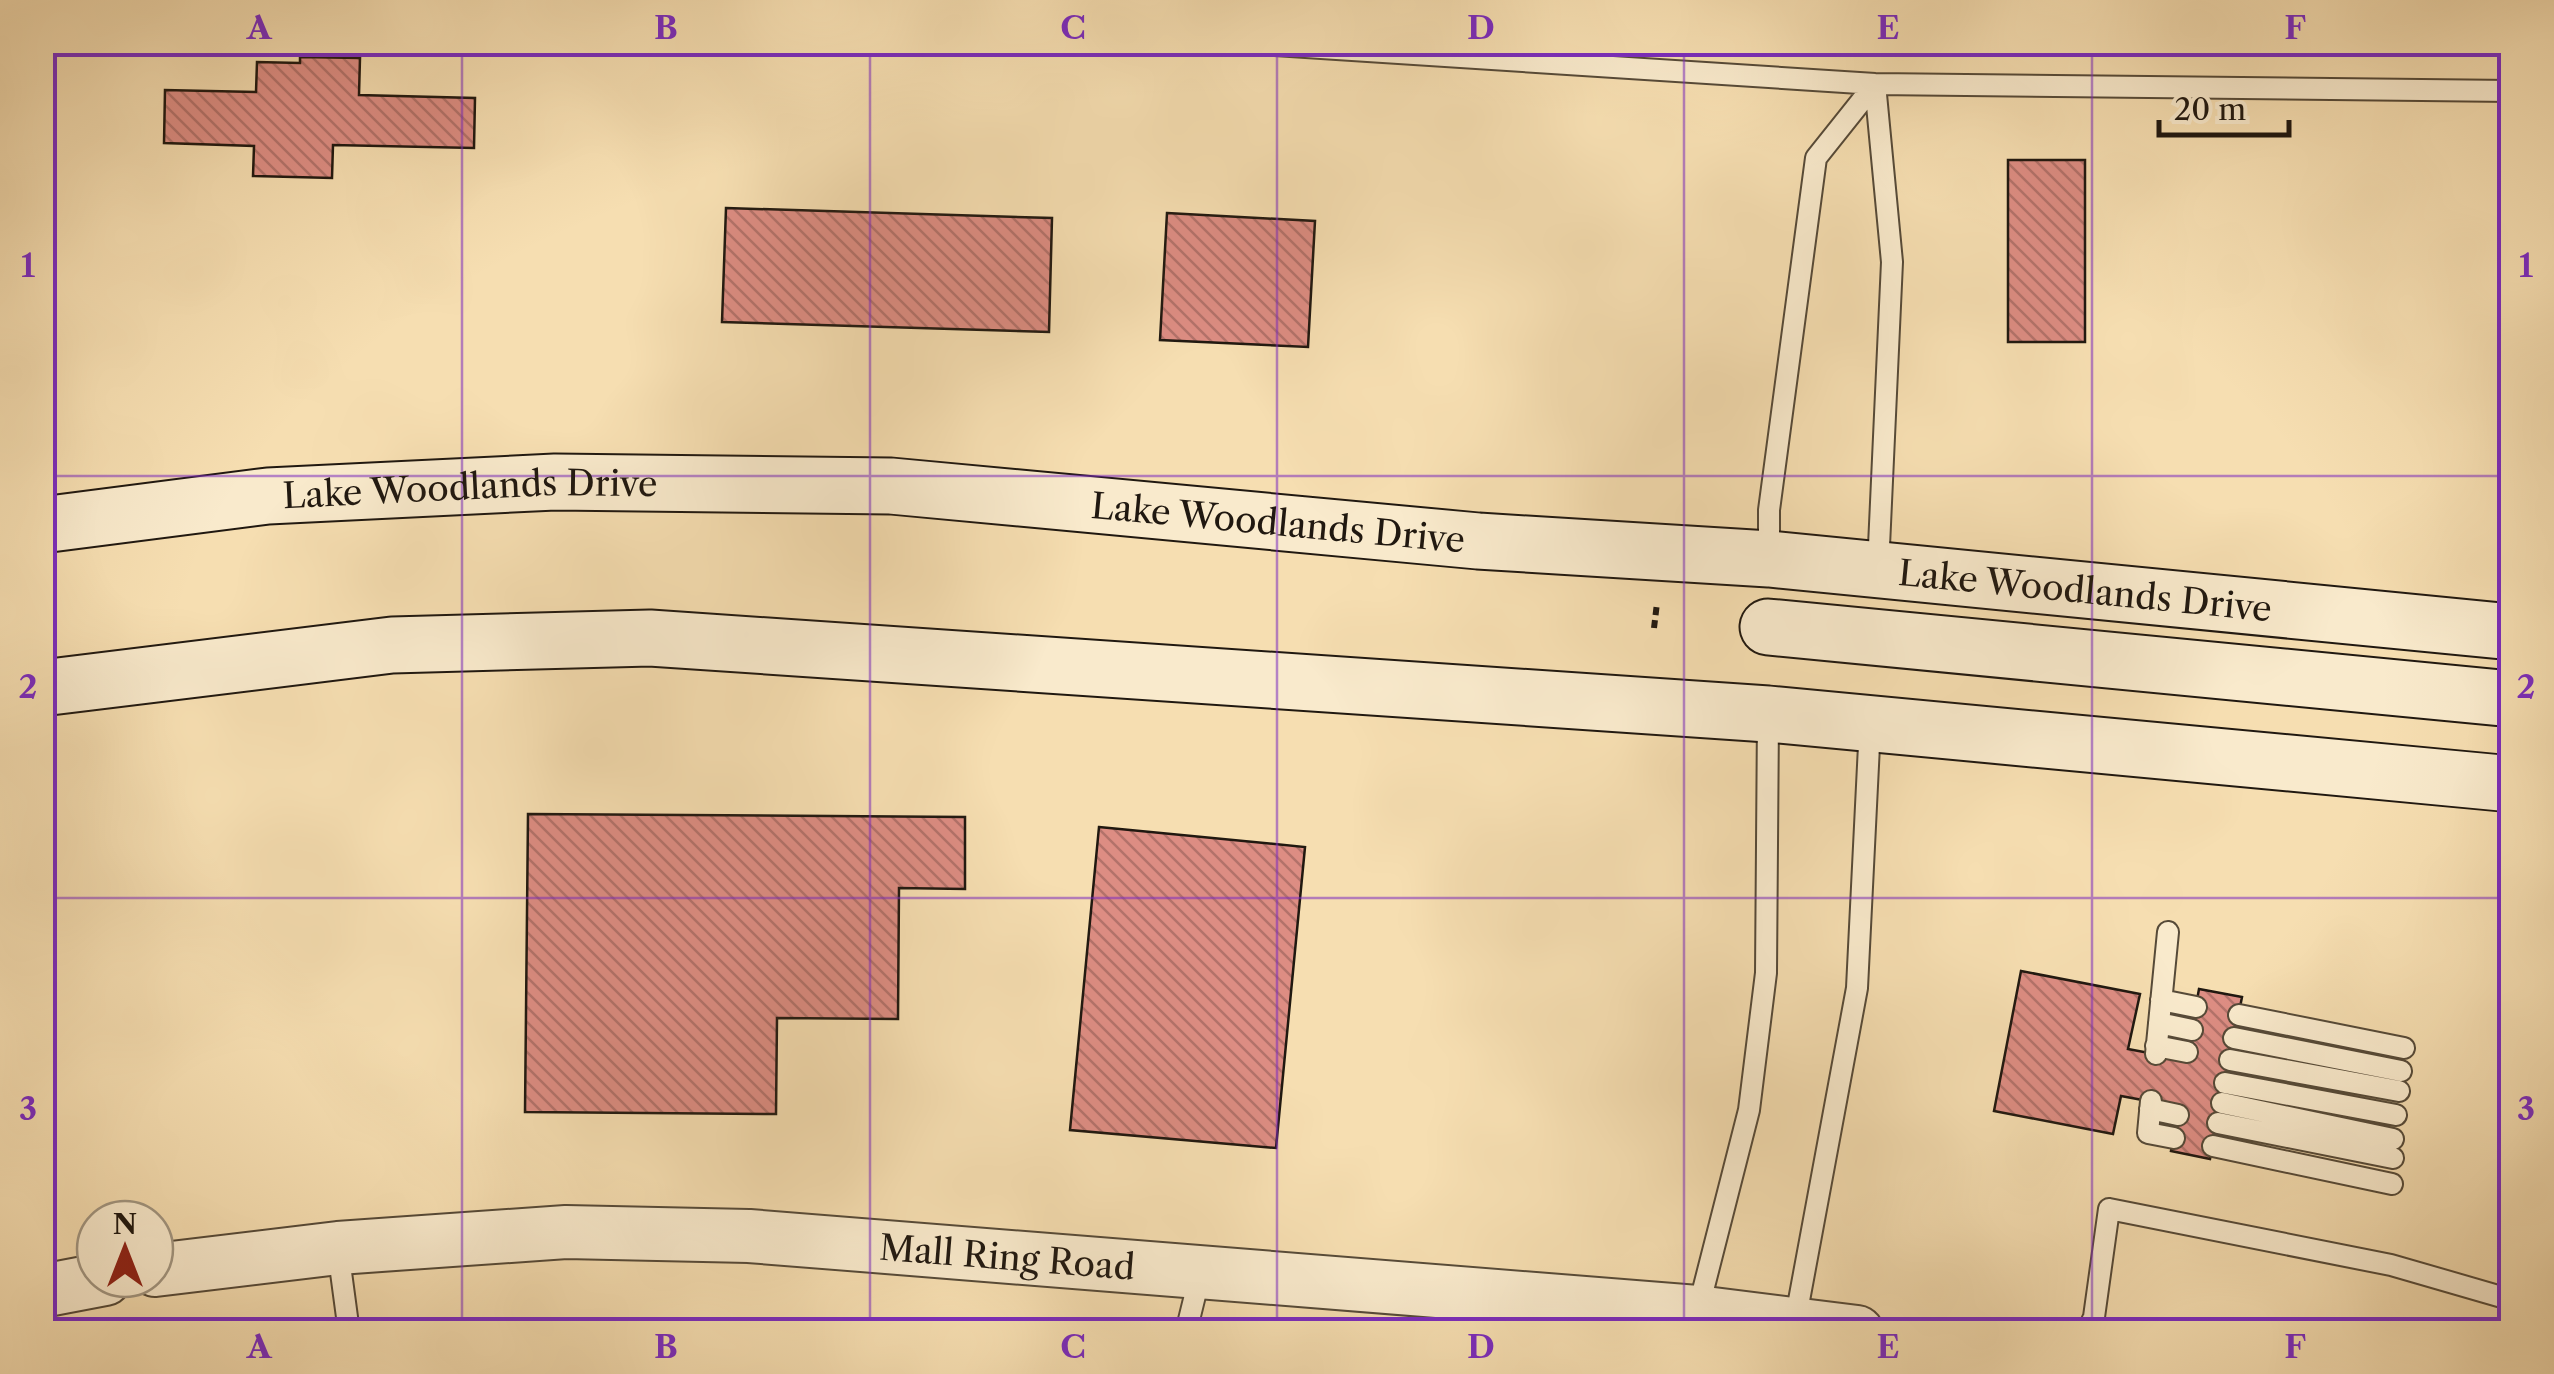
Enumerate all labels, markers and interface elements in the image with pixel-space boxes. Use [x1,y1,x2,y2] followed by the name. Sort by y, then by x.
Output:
[246,8,273,47] text: A
[654,8,678,47] text: B
[1060,8,1086,47] text: C
[1467,8,1495,47] text: D
[1876,8,1900,47] text: E
[2284,8,2306,47] text: F
[2159,75,2289,137] scale bar
[2174,91,2246,128] text: 20 m
[21,246,36,285] text: 1
[2519,246,2534,285] text: 1
[281,460,658,517] street label: Lake Woodlands Drive
[1089,483,1467,561] street label: Lake Woodlands Drive
[1896,550,2274,630] street label: Lake Woodlands Drive
[19,667,37,706] text: 2
[2517,667,2535,706] text: 2
[19,1089,37,1128] text: 3
[2517,1089,2535,1128] text: 3
[75,1199,175,1299] north arrow
[113,1207,137,1241] text: N
[878,1225,1137,1288] street label: Mall Ring Road
[246,1327,273,1366] text: A
[654,1327,678,1366] text: B
[1060,1327,1086,1366] text: C
[1467,1327,1495,1366] text: D
[1876,1327,1900,1366] text: E
[2284,1327,2306,1366] text: F

